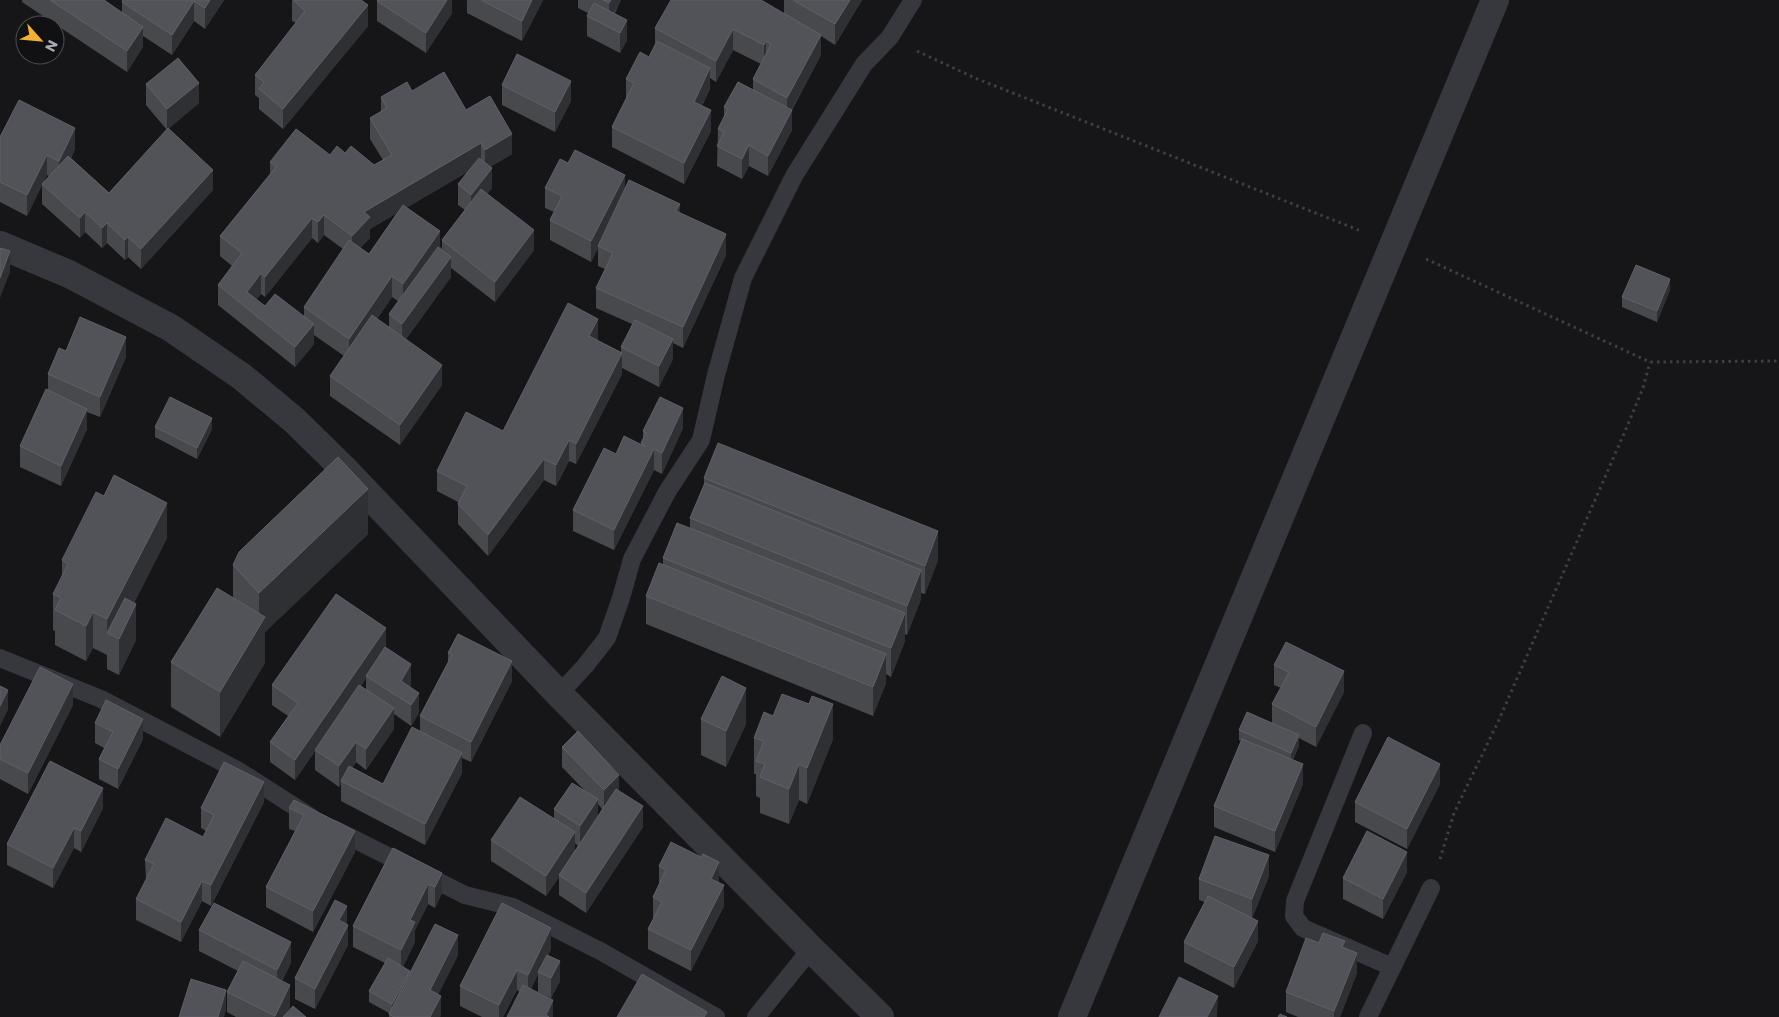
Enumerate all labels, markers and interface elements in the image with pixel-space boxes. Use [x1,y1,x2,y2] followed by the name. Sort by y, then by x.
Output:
[15,15,65,65] north arrow
[40,37,63,55] text: N

